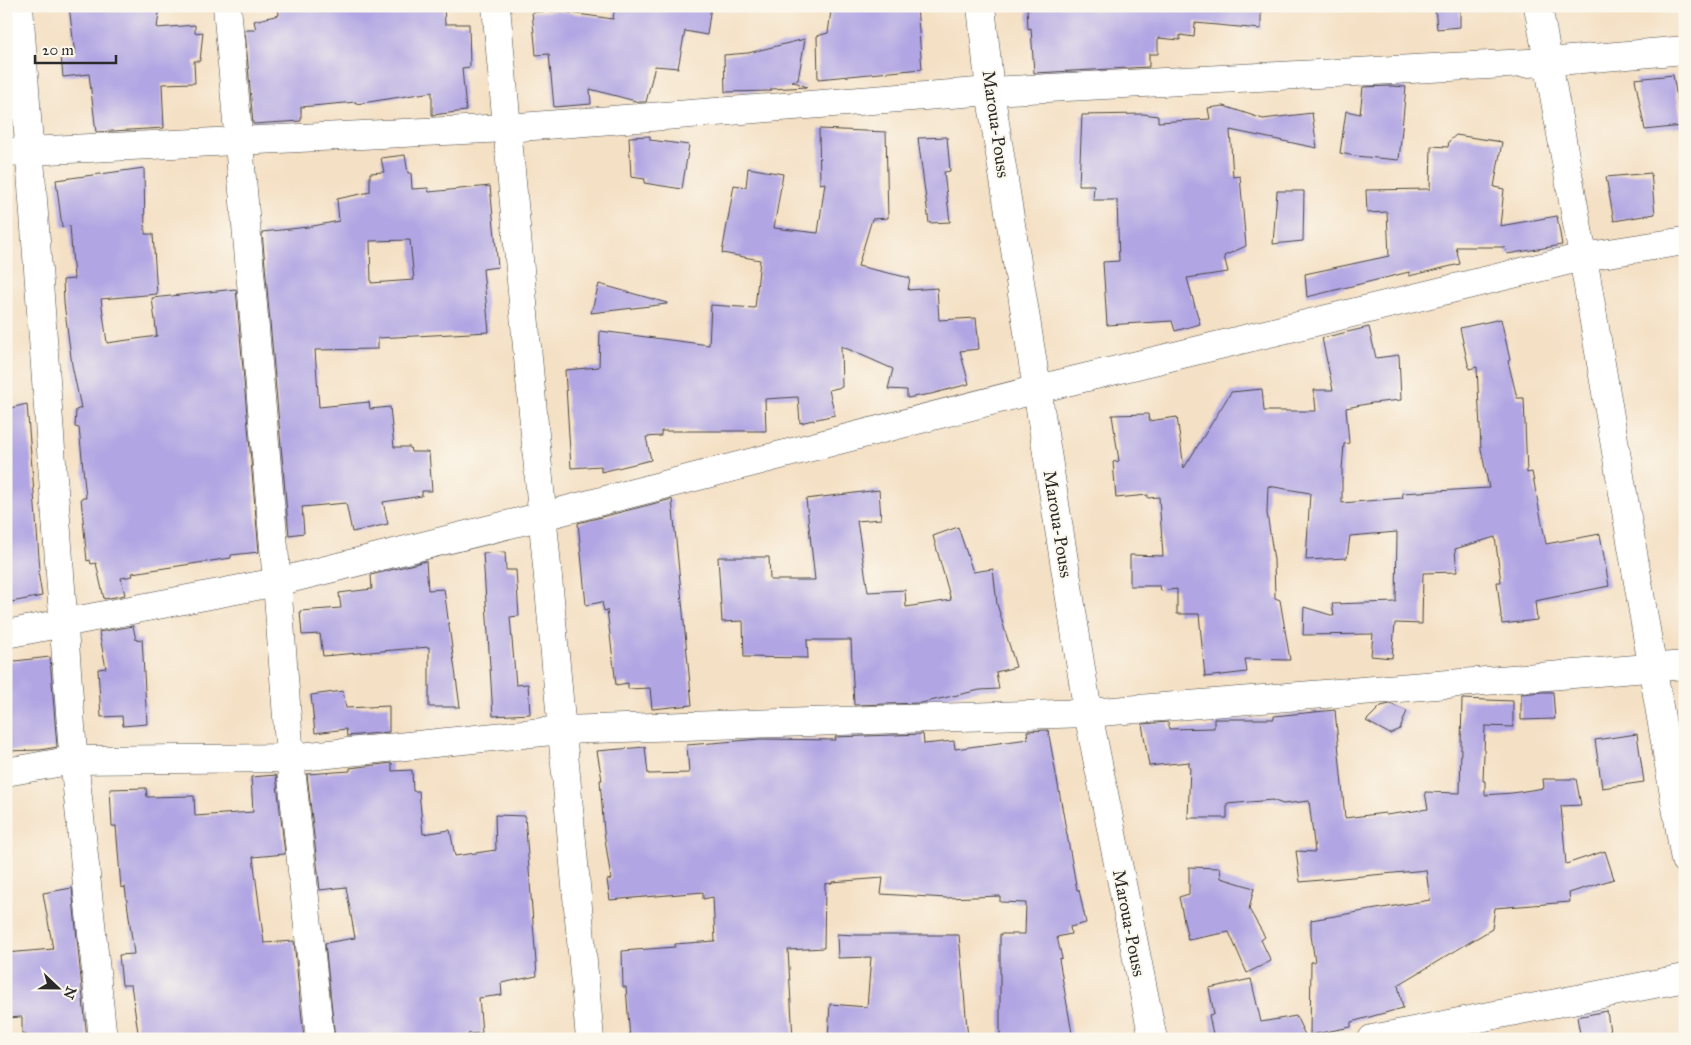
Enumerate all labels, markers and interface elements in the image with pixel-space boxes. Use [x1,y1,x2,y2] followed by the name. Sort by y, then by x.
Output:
[35,32,116,64] scale bar
[42,41,74,59] text: 20 m
[978,69,1014,179] street label: Maroua-Pouss
[1039,469,1077,579] street label: Maroua-Pouss
[1108,868,1150,978] street label: Maroua-Pouss
[32,962,82,1012] north arrow
[59,984,80,1001] text: N

